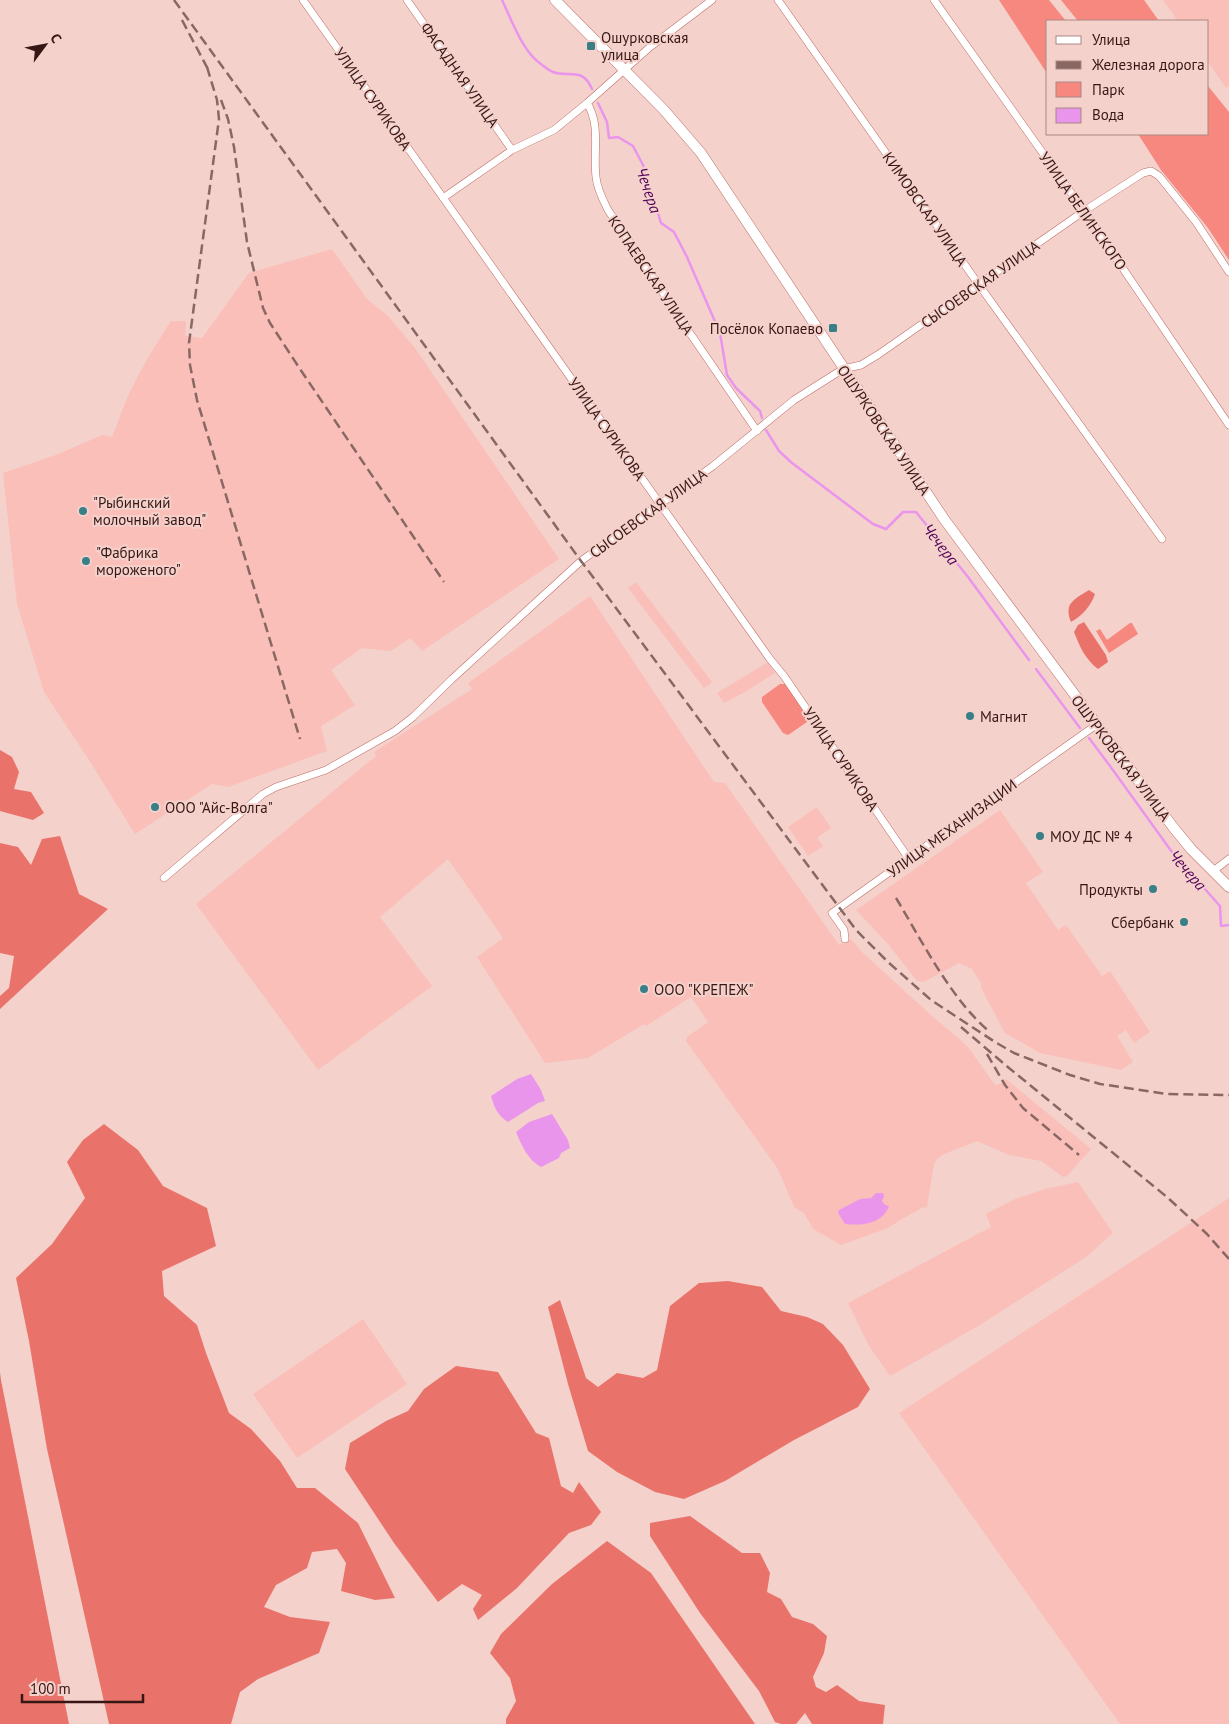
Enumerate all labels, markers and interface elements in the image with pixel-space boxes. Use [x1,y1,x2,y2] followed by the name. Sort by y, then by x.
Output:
[417,19,503,131] street label: ФАСАДНАЯ УЛИЦА
[20,20,70,70] north arrow
[1046,20,1209,135] legend
[601,28,688,64] place label: Ошурковская улица
[46,30,66,46] text: С
[1092,30,1130,49] text: Улица
[585,40,597,52] marker: Ошурковская улица
[330,44,416,154] street label: УЛИЦА СУРИКОВА
[1091,55,1205,74] text: Железная дорога
[1092,80,1125,99] text: Парк
[1092,105,1124,124] text: Вода
[878,148,972,270] street label: КИМОВСКАЯ УЛИЦА
[1035,148,1131,274] street label: УЛИЦА БЕЛИНСКОГО
[632,164,666,216] water label: Чечера
[604,212,698,338] street label: КОПАЕВСКАЯ УЛИЦА
[917,236,1043,332] street label: СЫСОЕВСКАЯ УЛИЦА
[710,319,823,338] place label: Посёлок Копаево
[827,322,839,334] marker: Посёлок Копаево
[833,361,935,499] street label: ОШУРКОВСКАЯ УЛИЦА
[564,374,650,484] street label: УЛИЦА СУРИКОВА
[586,464,711,562] street label: СЫСОЕВСКАЯ УЛИЦА
[93,493,206,529] place label: "Рыбинский молочный завод"
[77,505,89,517] marker: "Рыбинский молочный завод"
[919,519,964,569] water label: Чечера
[96,543,181,579] place label: "Фабрика мороженого"
[80,555,92,567] marker: "Фабрика мороженого"
[1067,691,1175,825] street label: ОШУРКОВСКАЯ УЛИЦА
[799,703,883,815] street label: УЛИЦА СУРИКОВА
[980,707,1027,726] place label: Магнит
[964,710,976,722] marker: Магнит
[884,775,1020,881] street label: УЛИЦА МЕХАНИЗАЦИИ
[165,798,273,817] place label: ООО "Айс-Волга"
[149,801,161,813] marker: ООО "Айс-Волга"
[1050,827,1132,846] place label: МОУ ДС № 4
[1034,830,1046,842] marker: МОУ ДС № 4
[1165,846,1211,895] water label: Чечера
[1079,880,1143,899] place label: Продукты
[1147,883,1159,895] marker: Продукты
[1111,913,1175,932] place label: Сбербанк
[1178,916,1190,928] marker: Сбербанк
[654,980,753,999] place label: ООО "КРЕПЕЖ"
[638,983,650,995] marker: ООО "КРЕПЕЖ"
[22,1672,144,1704] scale bar
[30,1679,71,1698] text: 100 m

